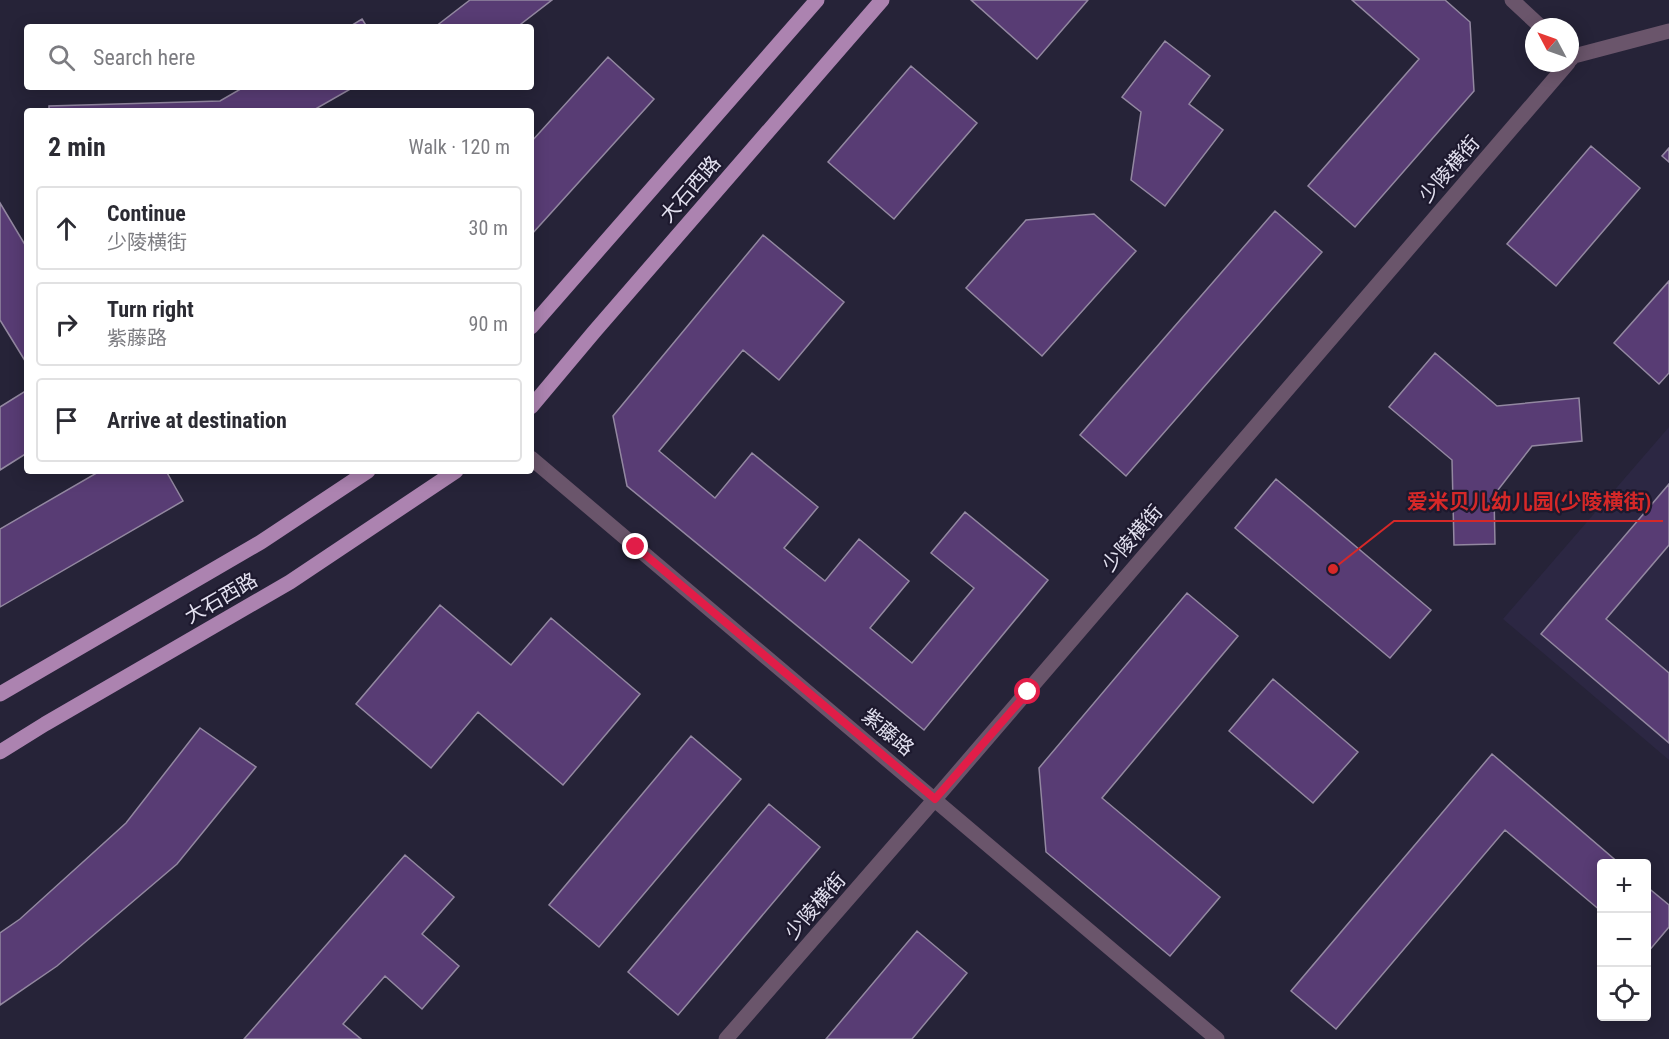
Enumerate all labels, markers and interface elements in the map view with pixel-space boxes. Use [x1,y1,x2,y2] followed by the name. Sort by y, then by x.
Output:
[1525,18,1579,72] north arrow
[24,24,534,90] search box
[45,41,78,74] icon: search
[93,45,195,70] text: Search here
[1414,131,1484,207] street label: 少陵横街
[48,132,106,162] text: 2 min
[409,135,510,159] text: Walk · 120 m
[655,151,725,227] street label: 大石西路
[107,201,186,226] text: Continue
[50,212,83,245] icon: ahead
[469,216,508,240] text: 30 m
[107,230,187,254] text: 少陵横街
[107,297,194,322] text: Turn right
[50,308,83,341] icon: right
[469,312,508,336] text: 90 m
[107,326,167,350] text: 紫藤路
[50,404,83,437] icon: arrive
[107,408,287,433] text: Arrive at destination
[1394,482,1663,521] callout: 爱米贝儿幼儿园(少陵横街)
[1407,490,1651,514] text: 爱米贝儿幼儿园(少陵横街)
[1097,500,1167,576] street label: 少陵横街
[622,533,648,559] route end
[180,568,262,628] street label: 大石西路
[1014,678,1040,704] route start
[857,704,919,760] street label: 紫藤路
[1597,859,1651,1021] map controls
[1597,859,1651,913] button: +
[780,868,850,944] street label: 少陵横街
[1597,913,1651,967] button: −
[1597,967,1651,1021] button: locate

